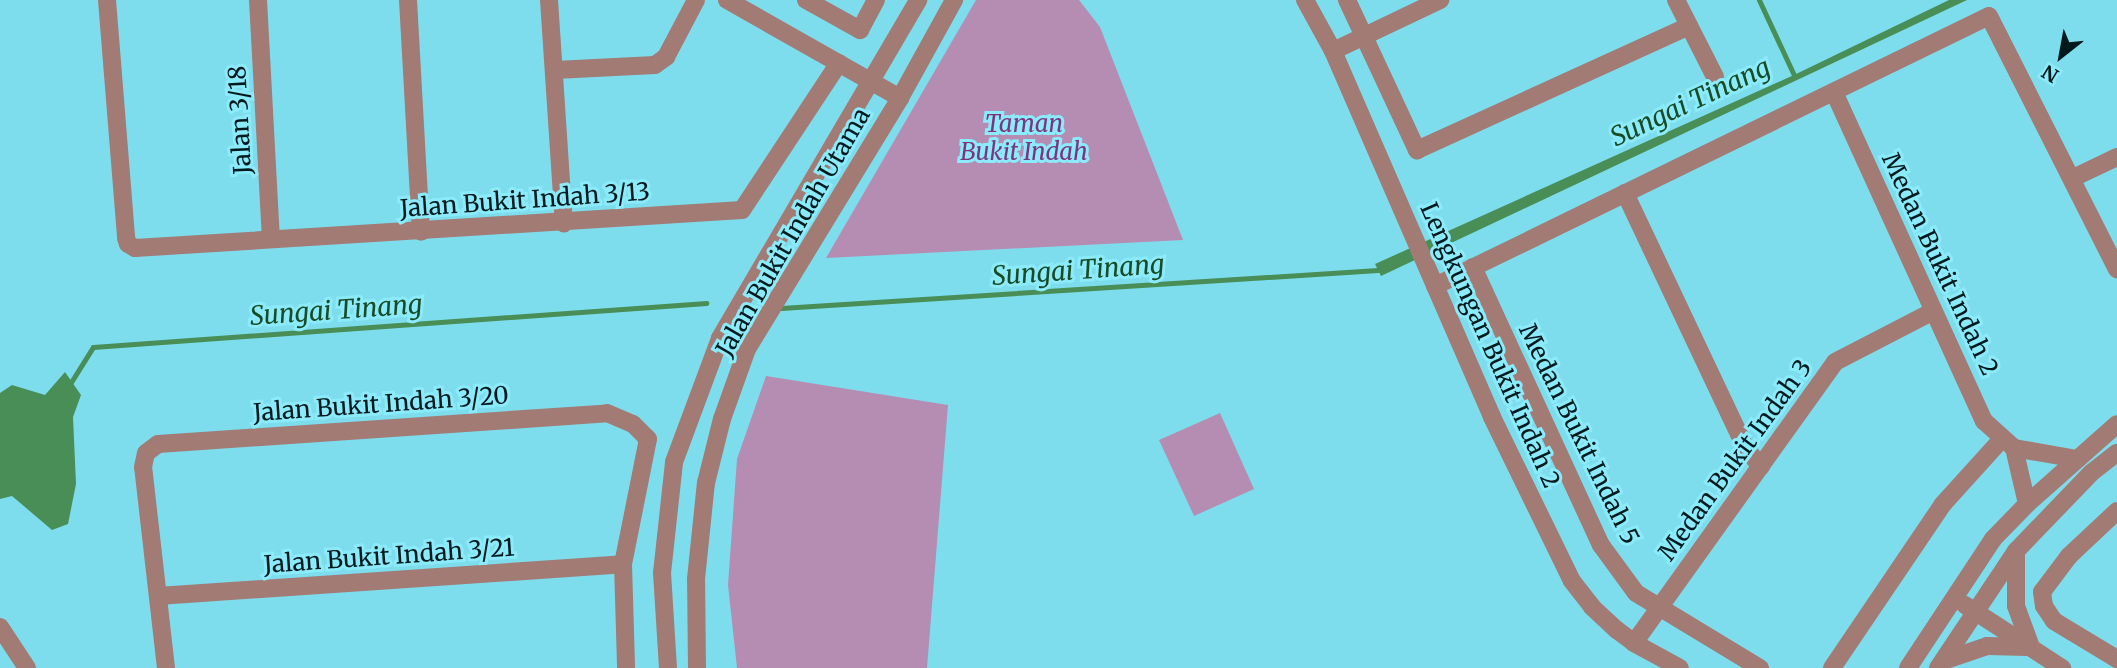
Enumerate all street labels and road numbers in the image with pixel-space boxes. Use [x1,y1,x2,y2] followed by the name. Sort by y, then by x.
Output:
[223,65,257,175] street label: Jalan 3/18
[710,103,876,361] street label: Jalan Bukit Indah Utama
[1876,148,2004,380] street label: Medan Bukit Indah 2
[399,177,651,223] street label: Jalan Bukit Indah 3/13
[1414,198,1566,492] street label: Lengkungan Bukit Indah 2
[1513,319,1645,549] street label: Medan Bukit Indah 5
[1652,354,1818,566] street label: Medan Bukit Indah 3
[252,381,510,427] street label: Jalan Bukit Indah 3/20
[263,533,515,579] street label: Jalan Bukit Indah 3/21

